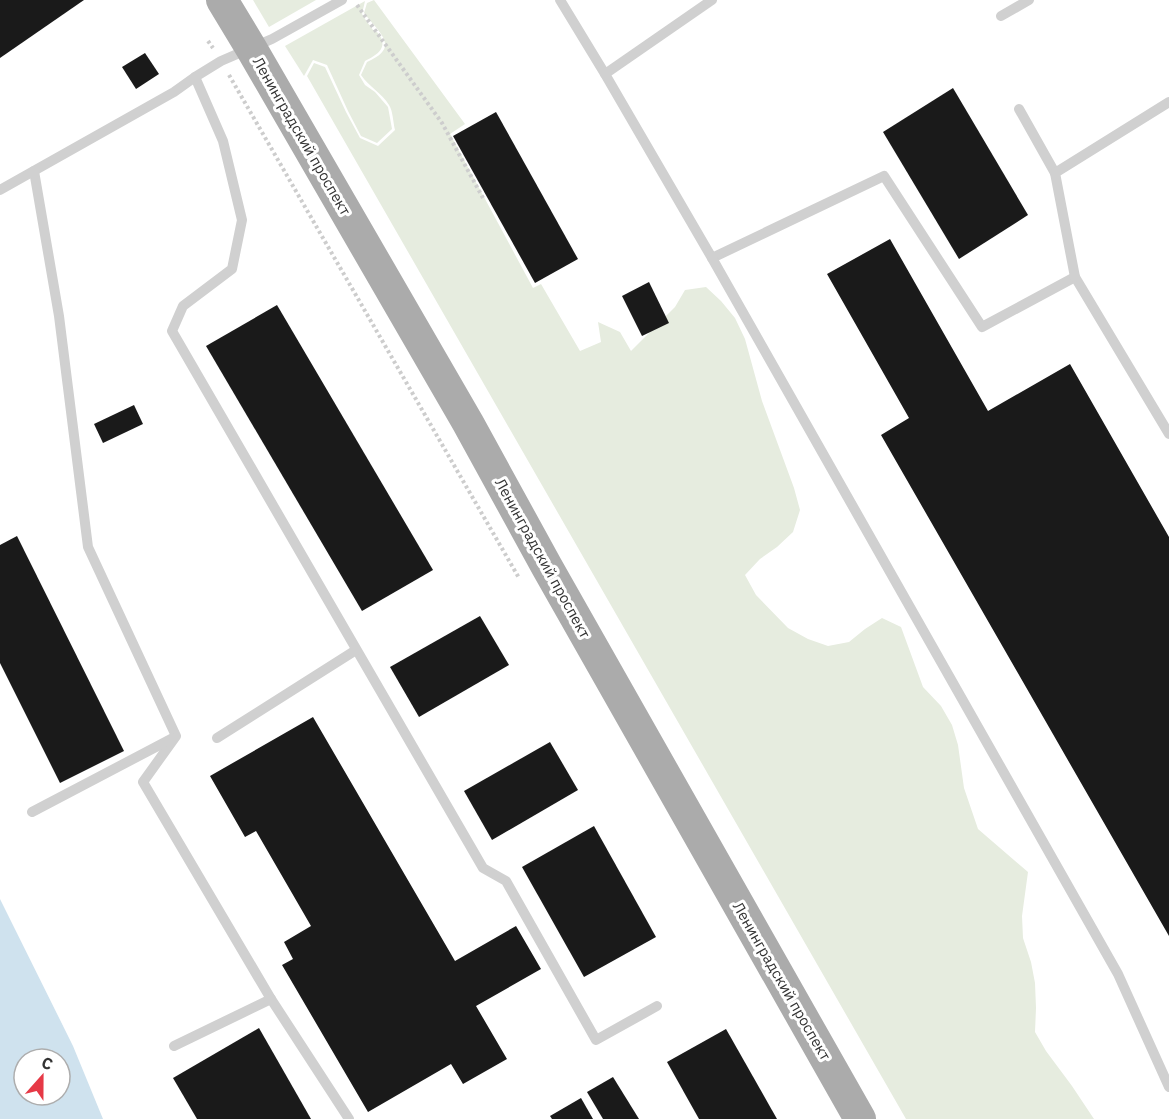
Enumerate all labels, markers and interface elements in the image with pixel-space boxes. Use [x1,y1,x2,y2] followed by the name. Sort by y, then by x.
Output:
[249,53,355,219] street label: Ленинградский проспект
[491,475,595,641] street label: Ленинградский проспект
[729,898,835,1064] street label: Ленинградский проспект
[12,1047,72,1107] north arrow
[39,1052,56,1074] text: С

